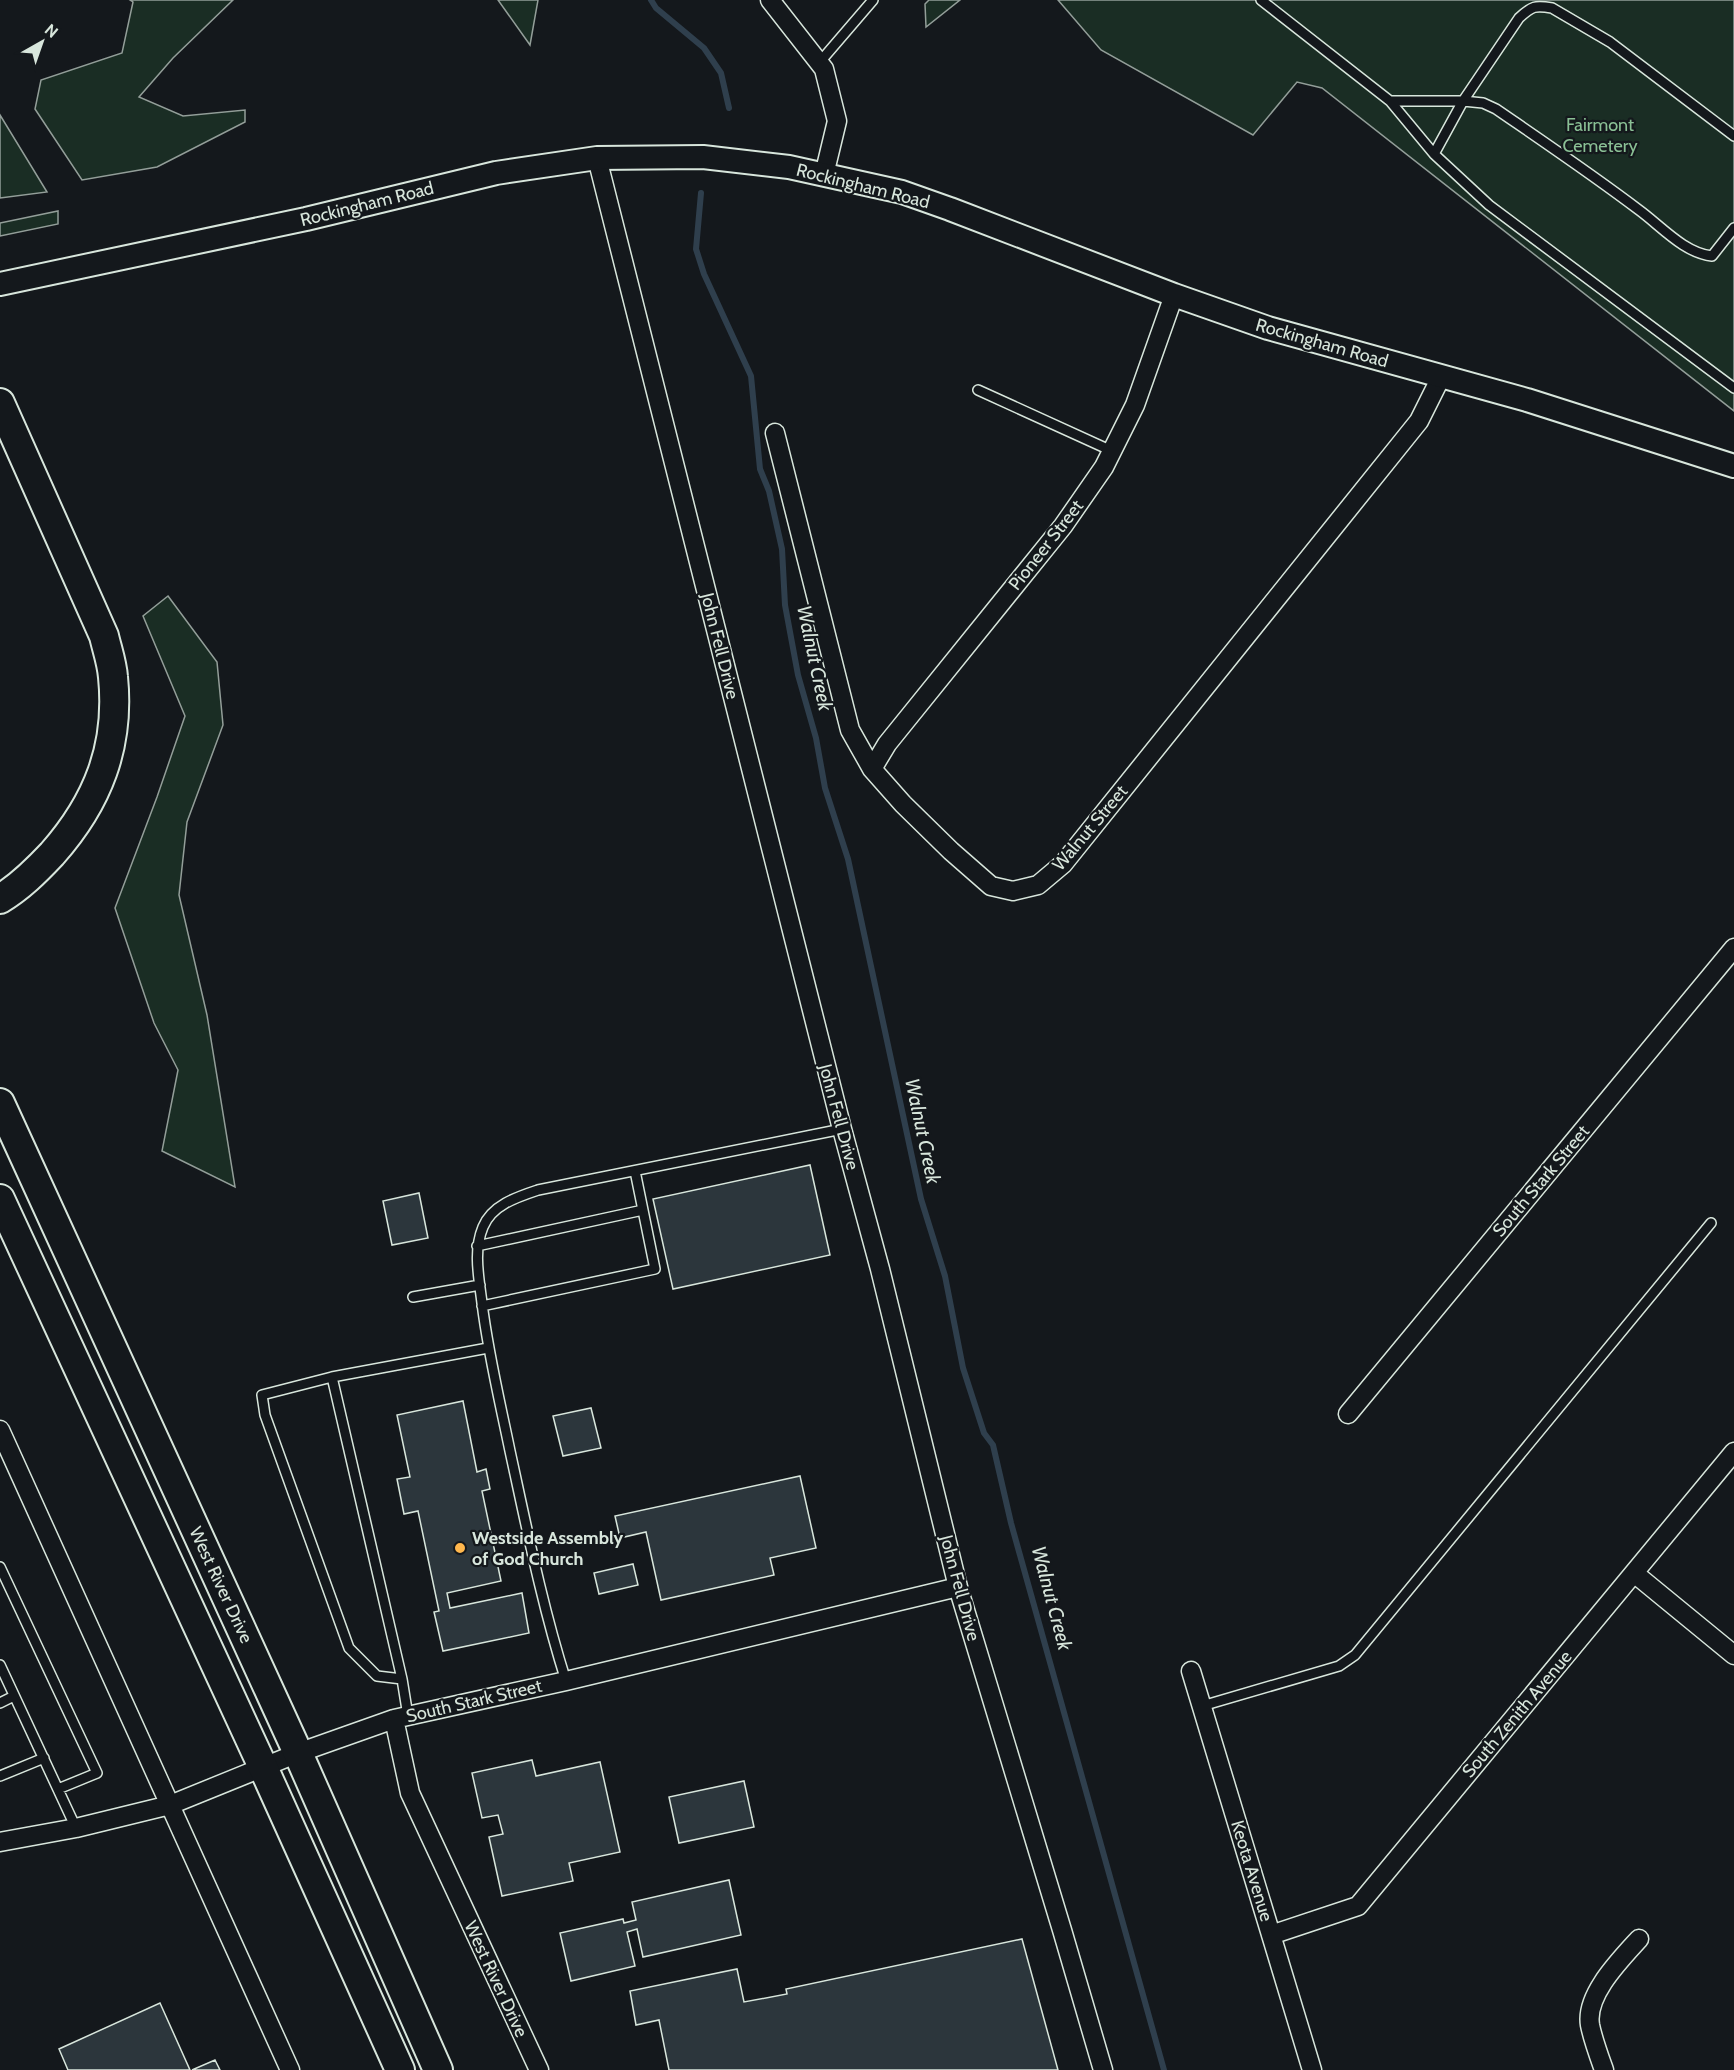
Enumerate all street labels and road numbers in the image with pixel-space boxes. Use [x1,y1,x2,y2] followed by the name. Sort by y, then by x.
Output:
[794,159,932,213] street label: Rockingham Road
[298,177,436,231] street label: Rockingham Road
[1253,314,1391,372] street label: Rockingham Road
[1004,496,1088,594] street label: Pioneer Street
[696,590,744,701] street label: John Fell Drive
[1048,781,1132,875] street label: Walnut Street
[814,1061,864,1172] street label: John Fell Drive
[1488,1121,1594,1241] street label: South Stark Street
[184,1523,258,1647] street label: West River Drive
[935,1532,985,1643] street label: John Fell Drive
[1457,1646,1577,1782] street label: South Zenith Avenue
[404,1675,544,1727] street label: South Stark Street
[1226,1818,1278,1924] street label: Keota Avenue
[459,1917,533,2041] street label: West River Drive

